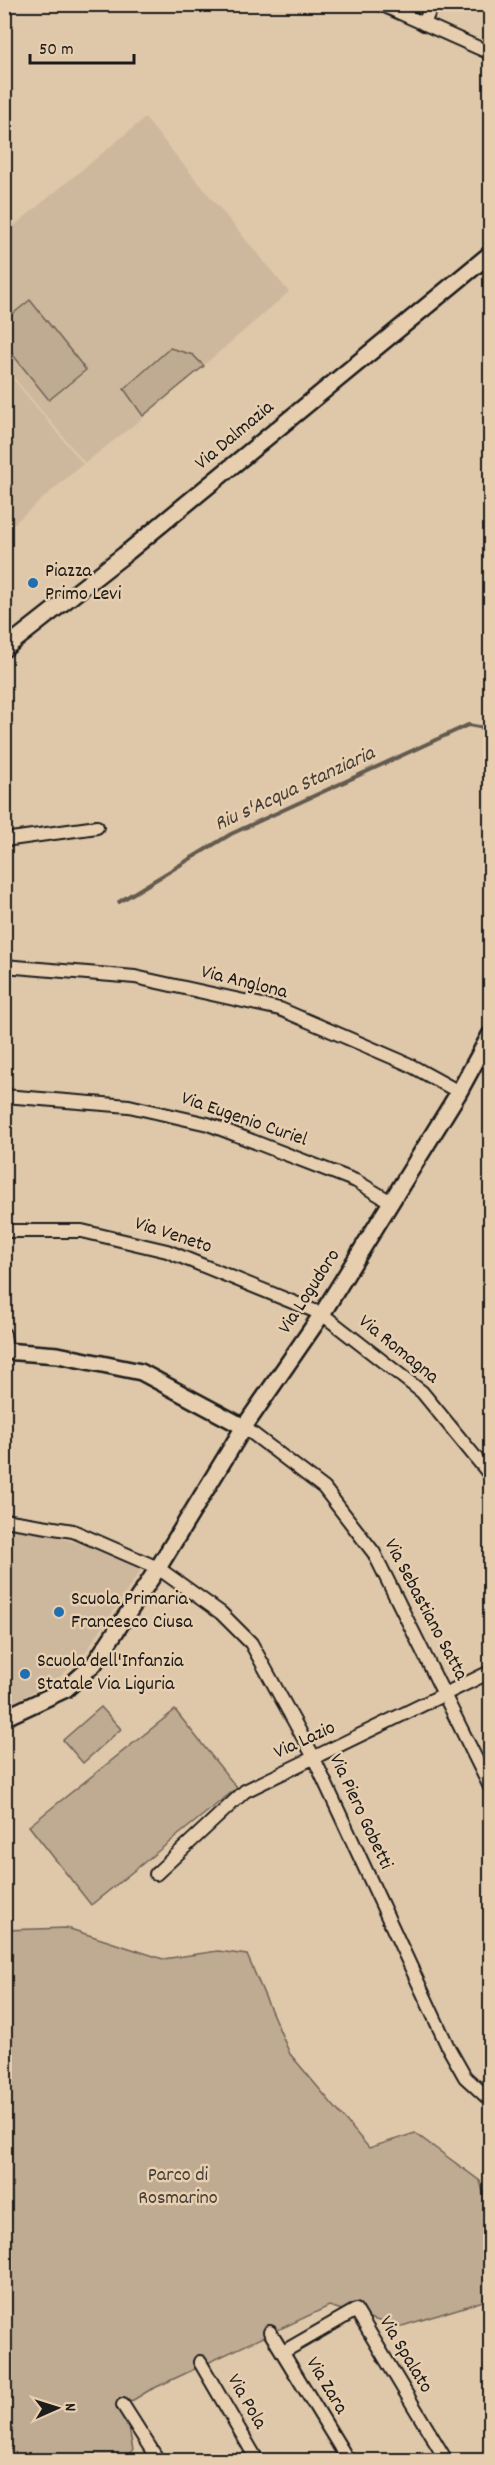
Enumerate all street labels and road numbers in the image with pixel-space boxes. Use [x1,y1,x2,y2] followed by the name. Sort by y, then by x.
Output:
[189,394,281,477] street label: Via Dalmazia
[198,959,291,1007] street label: Via Anglona
[177,1085,311,1155] street label: Via Eugenio Curiel
[131,1210,215,1262] street label: Via Veneto
[272,1244,348,1340] street label: Via Logudoro
[352,1309,445,1392] street label: Via Romagna
[376,1534,474,1686] street label: Via Sebastiano Satta
[270,1715,340,1767] street label: Via Lazio
[321,1750,399,1875] street label: Via Piero Gobetti
[371,2311,439,2399] street label: Via Spalato
[298,2352,354,2420] street label: Via Zara
[219,2369,273,2435] street label: Via Pola

